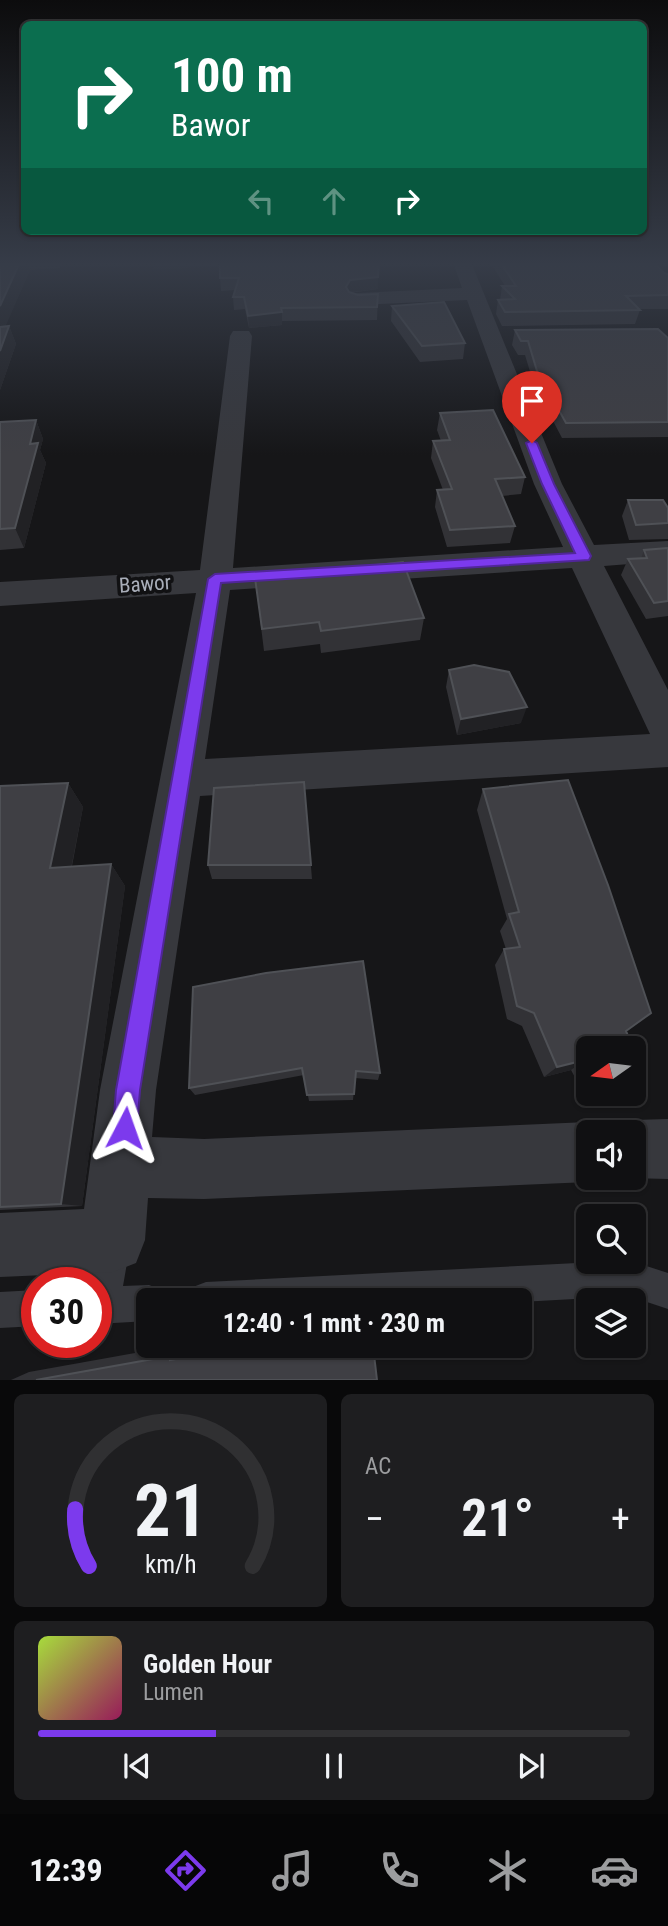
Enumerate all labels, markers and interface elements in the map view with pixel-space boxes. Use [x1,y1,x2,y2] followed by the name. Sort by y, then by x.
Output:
[171,47,293,104] text: 100 m
[56,49,147,140] icon: right
[171,106,250,144] text: Bawor
[242,182,280,220] icon: left
[315,182,353,220] icon: ahead
[388,182,426,220] icon: right
[502,371,562,443] pin
[513,382,551,420] icon: arrive
[118,570,172,598] street label: Bawor
[576,1036,646,1106] north arrow
[576,1036,646,1358] map controls
[88,1091,162,1165] position arrow
[576,1120,646,1190] button: sound
[576,1204,646,1274] button: search
[21,1267,112,1358] speed limit sign: 30
[576,1288,646,1358] button: layers
[223,1308,445,1338] text: 12:40 · 1 mnt · 230 m
[365,1453,391,1480] text: AC
[134,1469,207,1555] text: 21
[461,1488,534,1549] text: 21°
[365,1497,384,1541] text: −
[611,1497,630,1541] text: +
[145,1550,196,1579] text: km/h
[143,1649,272,1679] text: Golden Hour
[143,1679,204,1706] text: Lumen
[118,1747,156,1785] icon: previous
[315,1747,353,1785] icon: pause
[512,1747,550,1785] icon: next
[161,1846,210,1895] icon: directions
[268,1846,317,1895] icon: music
[375,1846,424,1895] icon: phone
[483,1846,532,1895] icon: climate
[590,1846,639,1895] icon: car
[29,1851,103,1889] text: 12:39

